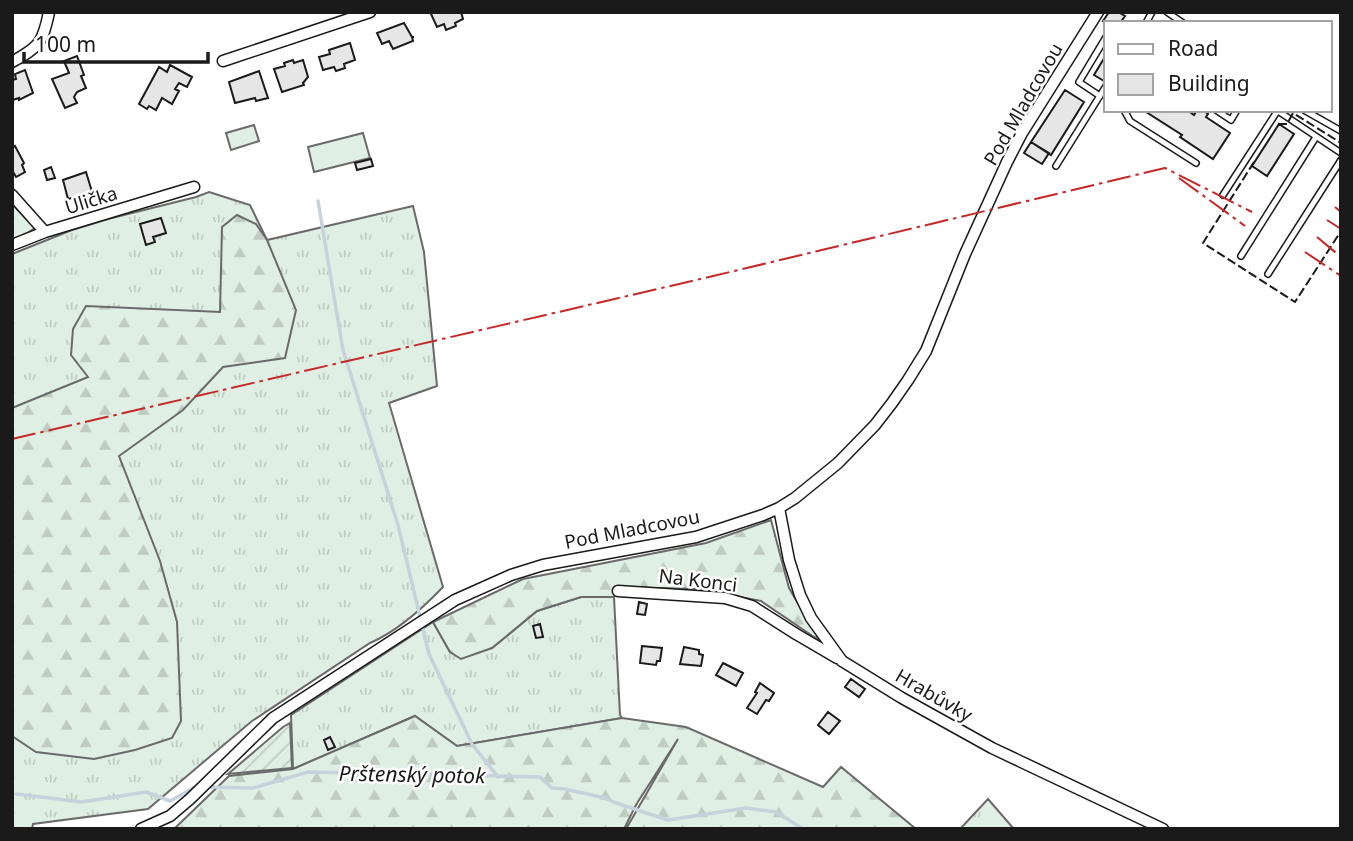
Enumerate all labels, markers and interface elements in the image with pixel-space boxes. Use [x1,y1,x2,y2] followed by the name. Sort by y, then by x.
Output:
[24,21,208,65] scale bar
[1104,21,1332,112] legend
[35,30,96,58] text: 100 m
[1168,34,1218,62] text: Road
[977,38,1069,170] street label: Pod Mladcovou
[1168,69,1250,97] text: Building
[62,180,120,220] street label: Ulička
[562,503,702,555] street label: Pod Mladcovou
[657,562,739,598] street label: Na Konci
[891,662,978,728] street label: Hrabůvky
[338,759,487,789] water label: Prštenský potok

